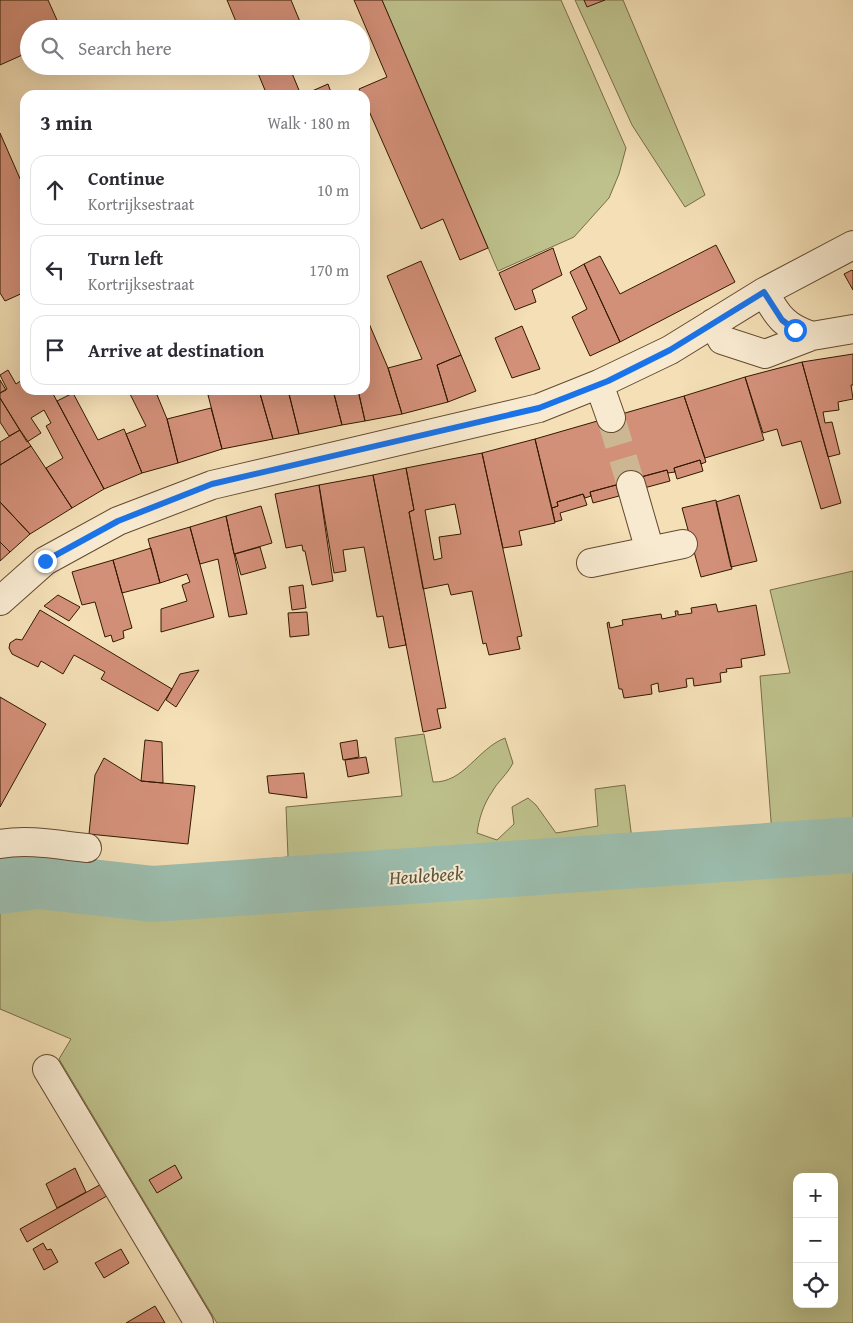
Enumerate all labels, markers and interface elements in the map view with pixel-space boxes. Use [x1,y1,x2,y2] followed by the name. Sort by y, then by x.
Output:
[20,20,370,75] search box
[38,34,66,62] icon: search
[78,34,172,62] text: Search here
[40,107,92,138] text: 3 min
[267,111,350,135] text: Walk · 180 m
[88,164,165,192] text: Continue
[41,176,69,204] icon: ahead
[317,178,349,202] text: 10 m
[88,192,194,216] text: Kortrijksestraat
[88,244,163,272] text: Turn left
[41,256,69,284] icon: left
[309,258,349,282] text: 170 m
[88,272,194,296] text: Kortrijksestraat
[784,319,807,342] route start
[41,336,69,364] icon: arrive
[88,336,264,364] text: Arrive at destination
[34,550,57,573] route end
[387,858,464,892] water label: Heulebeek
[793,1173,838,1308] map controls
[793,1173,838,1218] button: +
[793,1218,838,1263] button: −
[793,1263,838,1308] button: locate

